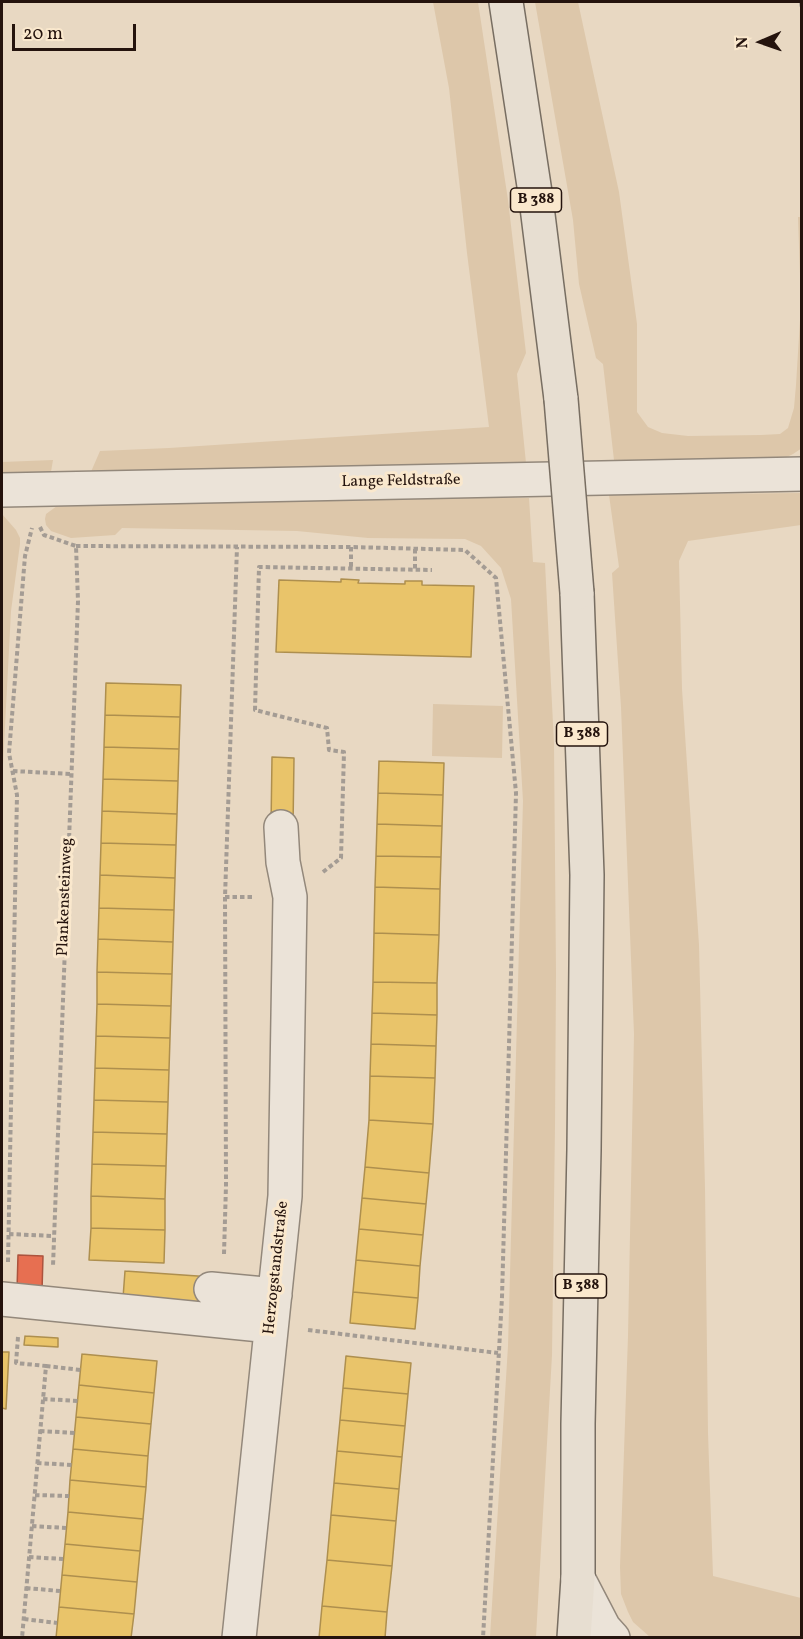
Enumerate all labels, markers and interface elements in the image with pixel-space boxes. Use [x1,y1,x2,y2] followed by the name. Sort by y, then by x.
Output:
[15,12,140,50] scale bar
[731,12,791,72] north arrow
[23,22,63,47] text: 20 m
[732,36,754,49] text: N
[510,188,562,212] road number: B 388
[341,471,461,493] street label: Lange Feldstraße
[556,722,608,746] road number: B 388
[54,837,78,957] street label: Plankensteinweg
[260,1200,294,1336] street label: Herzogstandstraße
[556,1274,606,1298] road number: B 388

